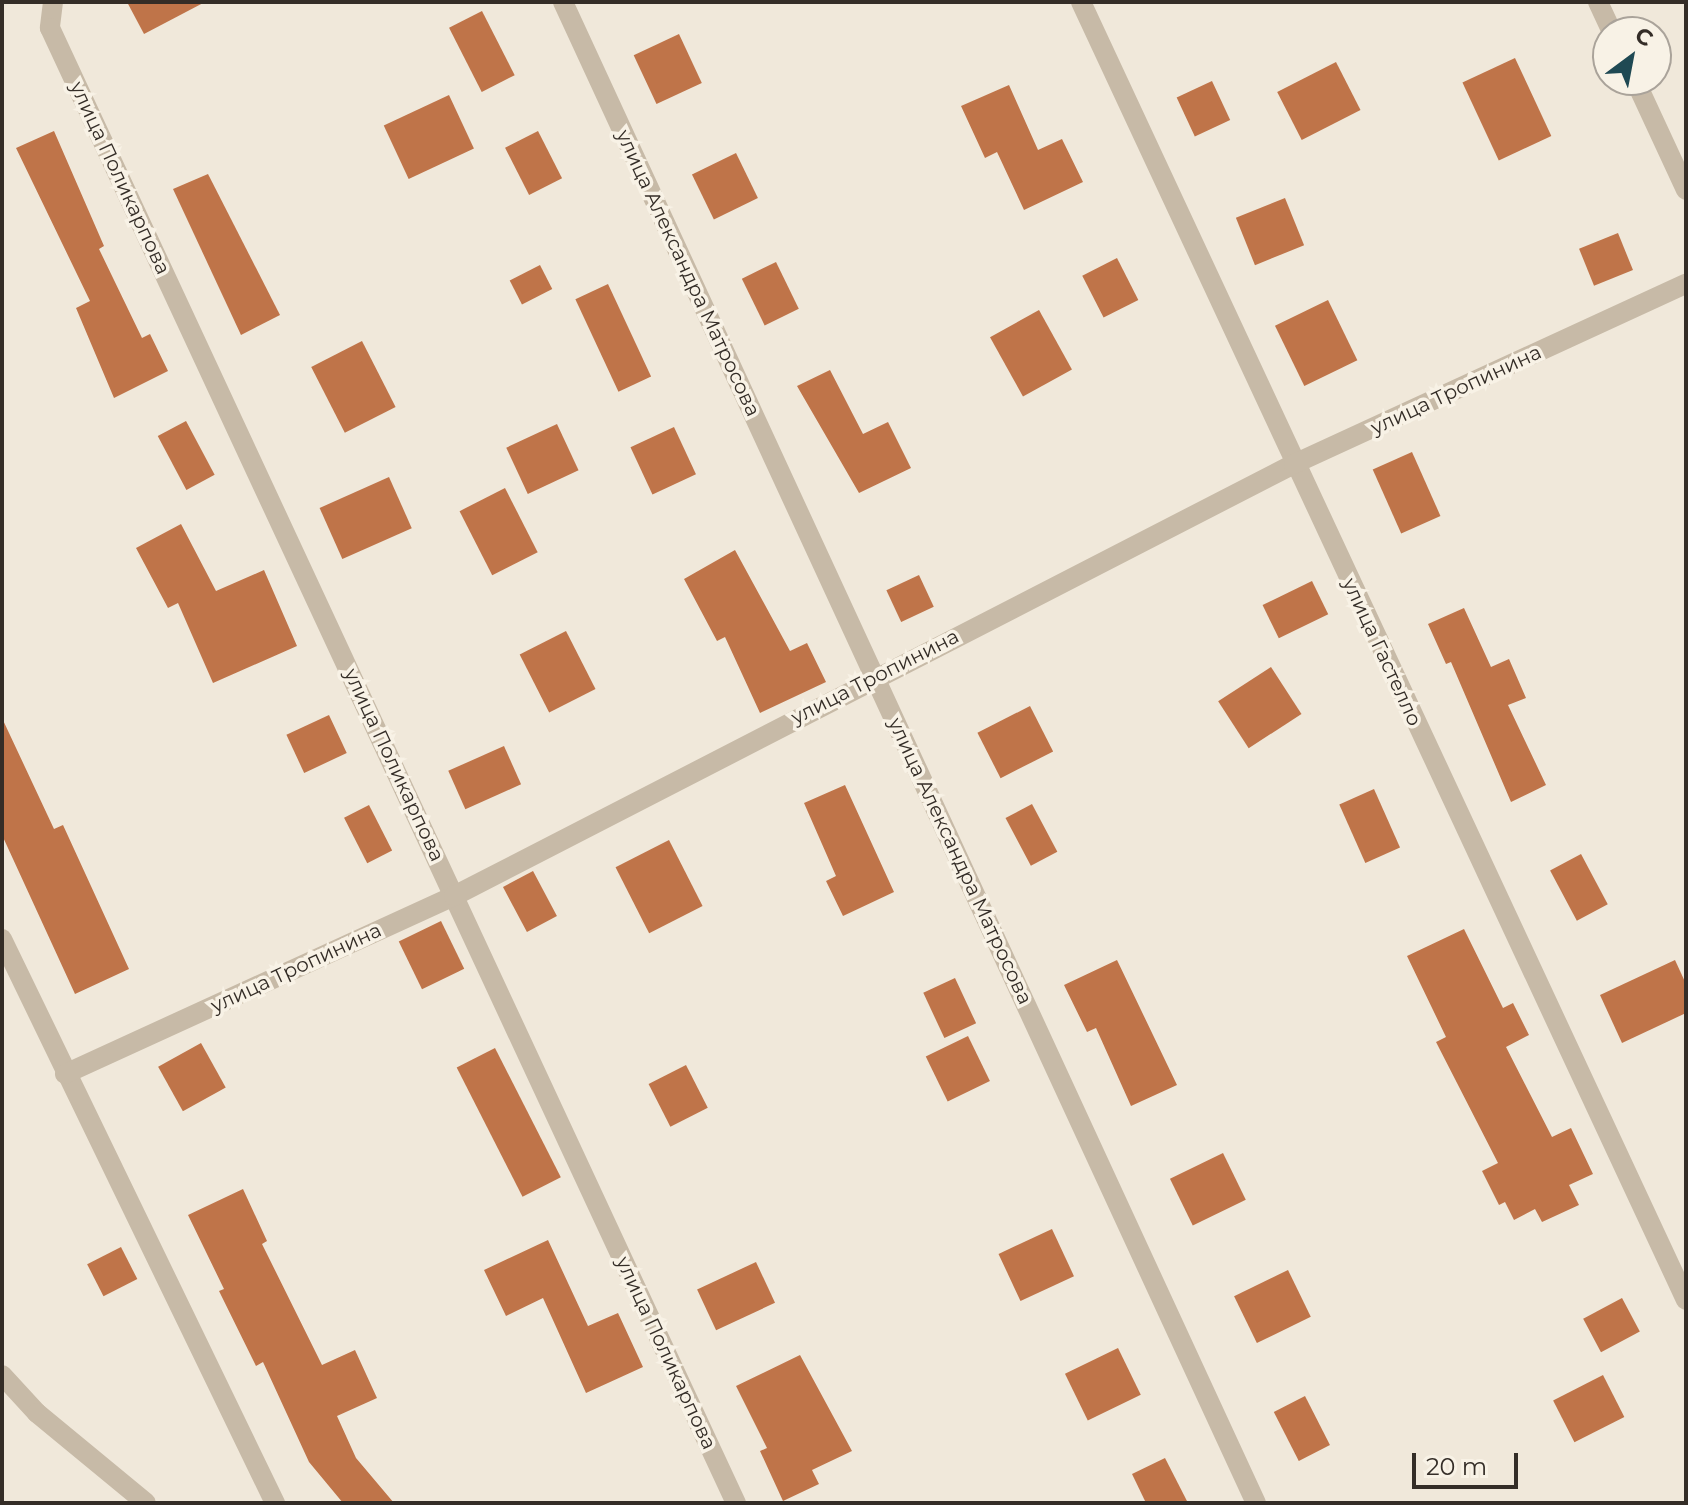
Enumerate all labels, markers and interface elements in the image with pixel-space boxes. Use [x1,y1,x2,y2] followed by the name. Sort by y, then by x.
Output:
[1592,16,1672,96] north arrow
[1630,21,1658,53] text: С
[65,78,175,278] street label: улица Поликарпова
[611,126,765,420] street label: улица Александра Матросова
[1367,340,1545,440] street label: улица Тропинина
[1337,574,1427,730] street label: улица Гастелло
[787,624,963,730] street label: улица Тропинина
[339,665,449,865] street label: улица Поликарпова
[883,714,1037,1008] street label: улица Александра Матросова
[207,918,385,1018] street label: улица Тропинина
[611,1253,721,1453] street label: улица Поликарпова
[1416,1437,1522,1487] scale bar
[1426,1452,1487,1481] text: 20 m

